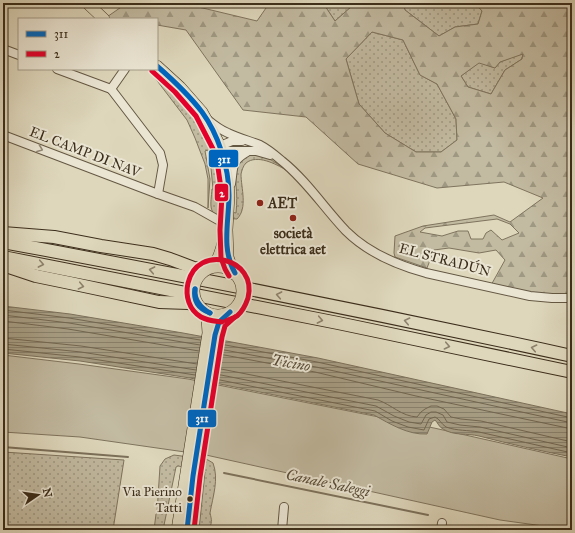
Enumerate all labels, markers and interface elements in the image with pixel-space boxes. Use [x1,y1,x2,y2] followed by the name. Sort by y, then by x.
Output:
[18,18,158,70] legend
[54,27,69,41] text: 311
[54,47,60,61] text: 2
[27,123,144,181] street label: EL CAMP DI NAV
[36,144,43,153] one-way arrow
[208,149,239,168] line badge: 311
[217,153,231,167] text: 311
[214,183,229,202] line badge: 2
[219,187,225,200] text: 2
[267,195,297,212] place label: AET
[255,198,265,208] marker: AET
[288,213,298,223] marker: società elettrica aet
[260,225,326,258] place label: società elettrica aet
[397,238,493,280] street label: EL STRADÚN
[38,260,44,268] one-way arrow
[149,266,155,274] one-way arrow
[78,281,84,289] one-way arrow
[276,292,282,300] one-way arrow
[317,315,323,323] one-way arrow
[403,318,410,326] one-way arrow
[444,341,450,350] one-way arrow
[531,345,537,353] one-way arrow
[270,351,312,375] water label: Ticino
[187,409,217,428] line badge: 311
[195,412,209,426] text: 311
[284,465,372,501] water label: Canale Saleggi
[18,475,58,515] north arrow
[122,484,182,516] place label: Via Pierino Tatti
[40,487,55,500] text: N
[185,494,195,504] marker: Via Pierino Tatti

